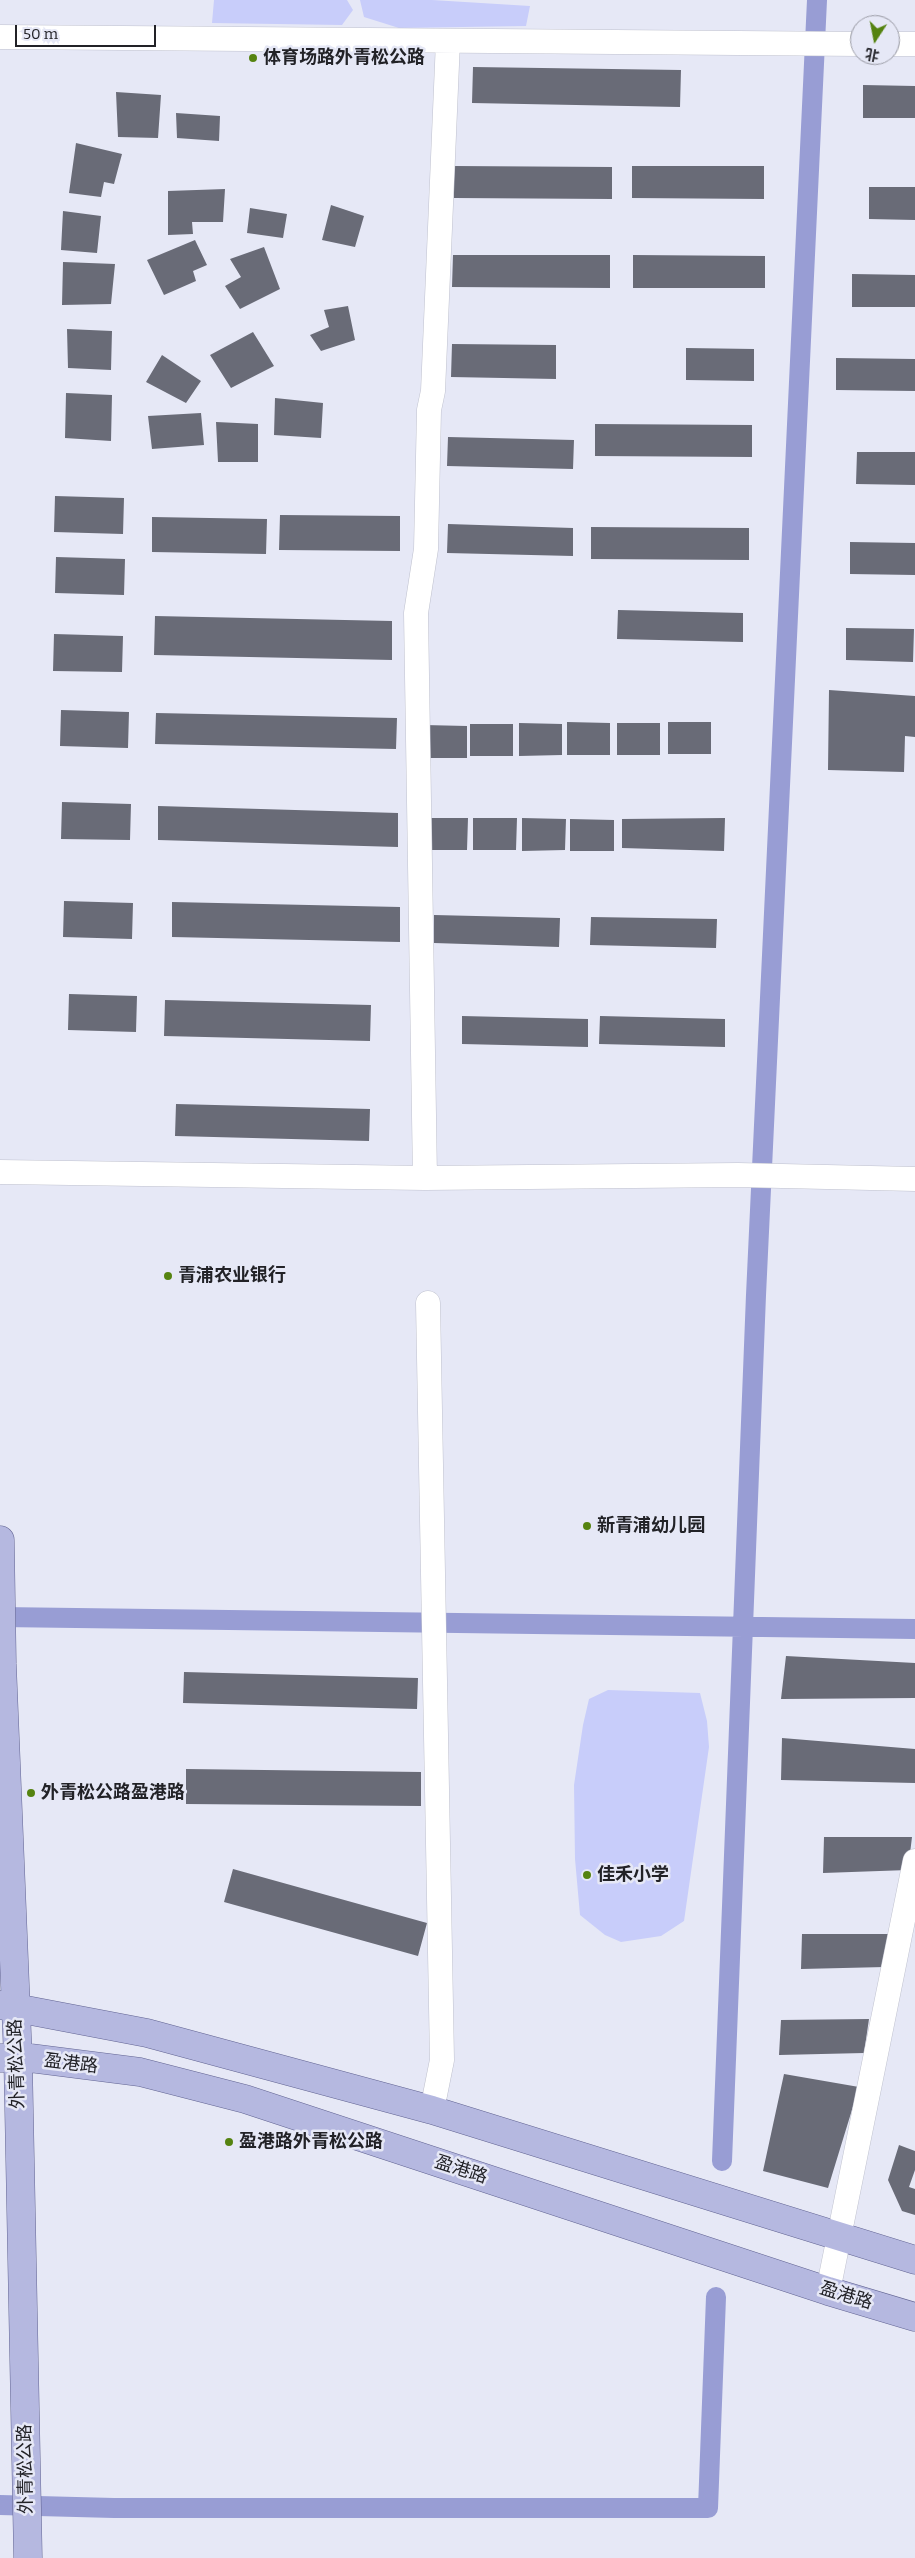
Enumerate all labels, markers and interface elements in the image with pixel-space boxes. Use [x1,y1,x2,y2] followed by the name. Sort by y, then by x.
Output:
[18,15,159,47] scale bar
[850,15,900,65] north arrow
[23,25,58,43] text: 50 m
[864,45,881,64] text: 北
[263,47,425,69] place label: 体育场路外青松公路
[247,52,259,64] marker: 体育场路外青松公路
[178,1265,286,1287] place label: 青浦农业银行
[162,1270,174,1282] marker: 青浦农业银行
[597,1515,705,1537] place label: 新青浦幼儿园
[581,1520,593,1532] marker: 新青浦幼儿园
[41,1782,185,1804] place label: 外青松公路盈港路
[25,1787,37,1799] marker: 外青松公路盈港路
[597,1864,669,1886] place label: 佳禾小学
[581,1869,593,1881] marker: 佳禾小学
[5,2019,29,2109] street label: 外青松公路
[43,2050,99,2078] street label: 盈港路
[239,2131,383,2153] place label: 盈港路外青松公路
[223,2136,235,2148] marker: 盈港路外青松公路
[432,2151,490,2189] street label: 盈港路
[817,2278,875,2314] street label: 盈港路
[14,2424,38,2514] street label: 外青松公路

